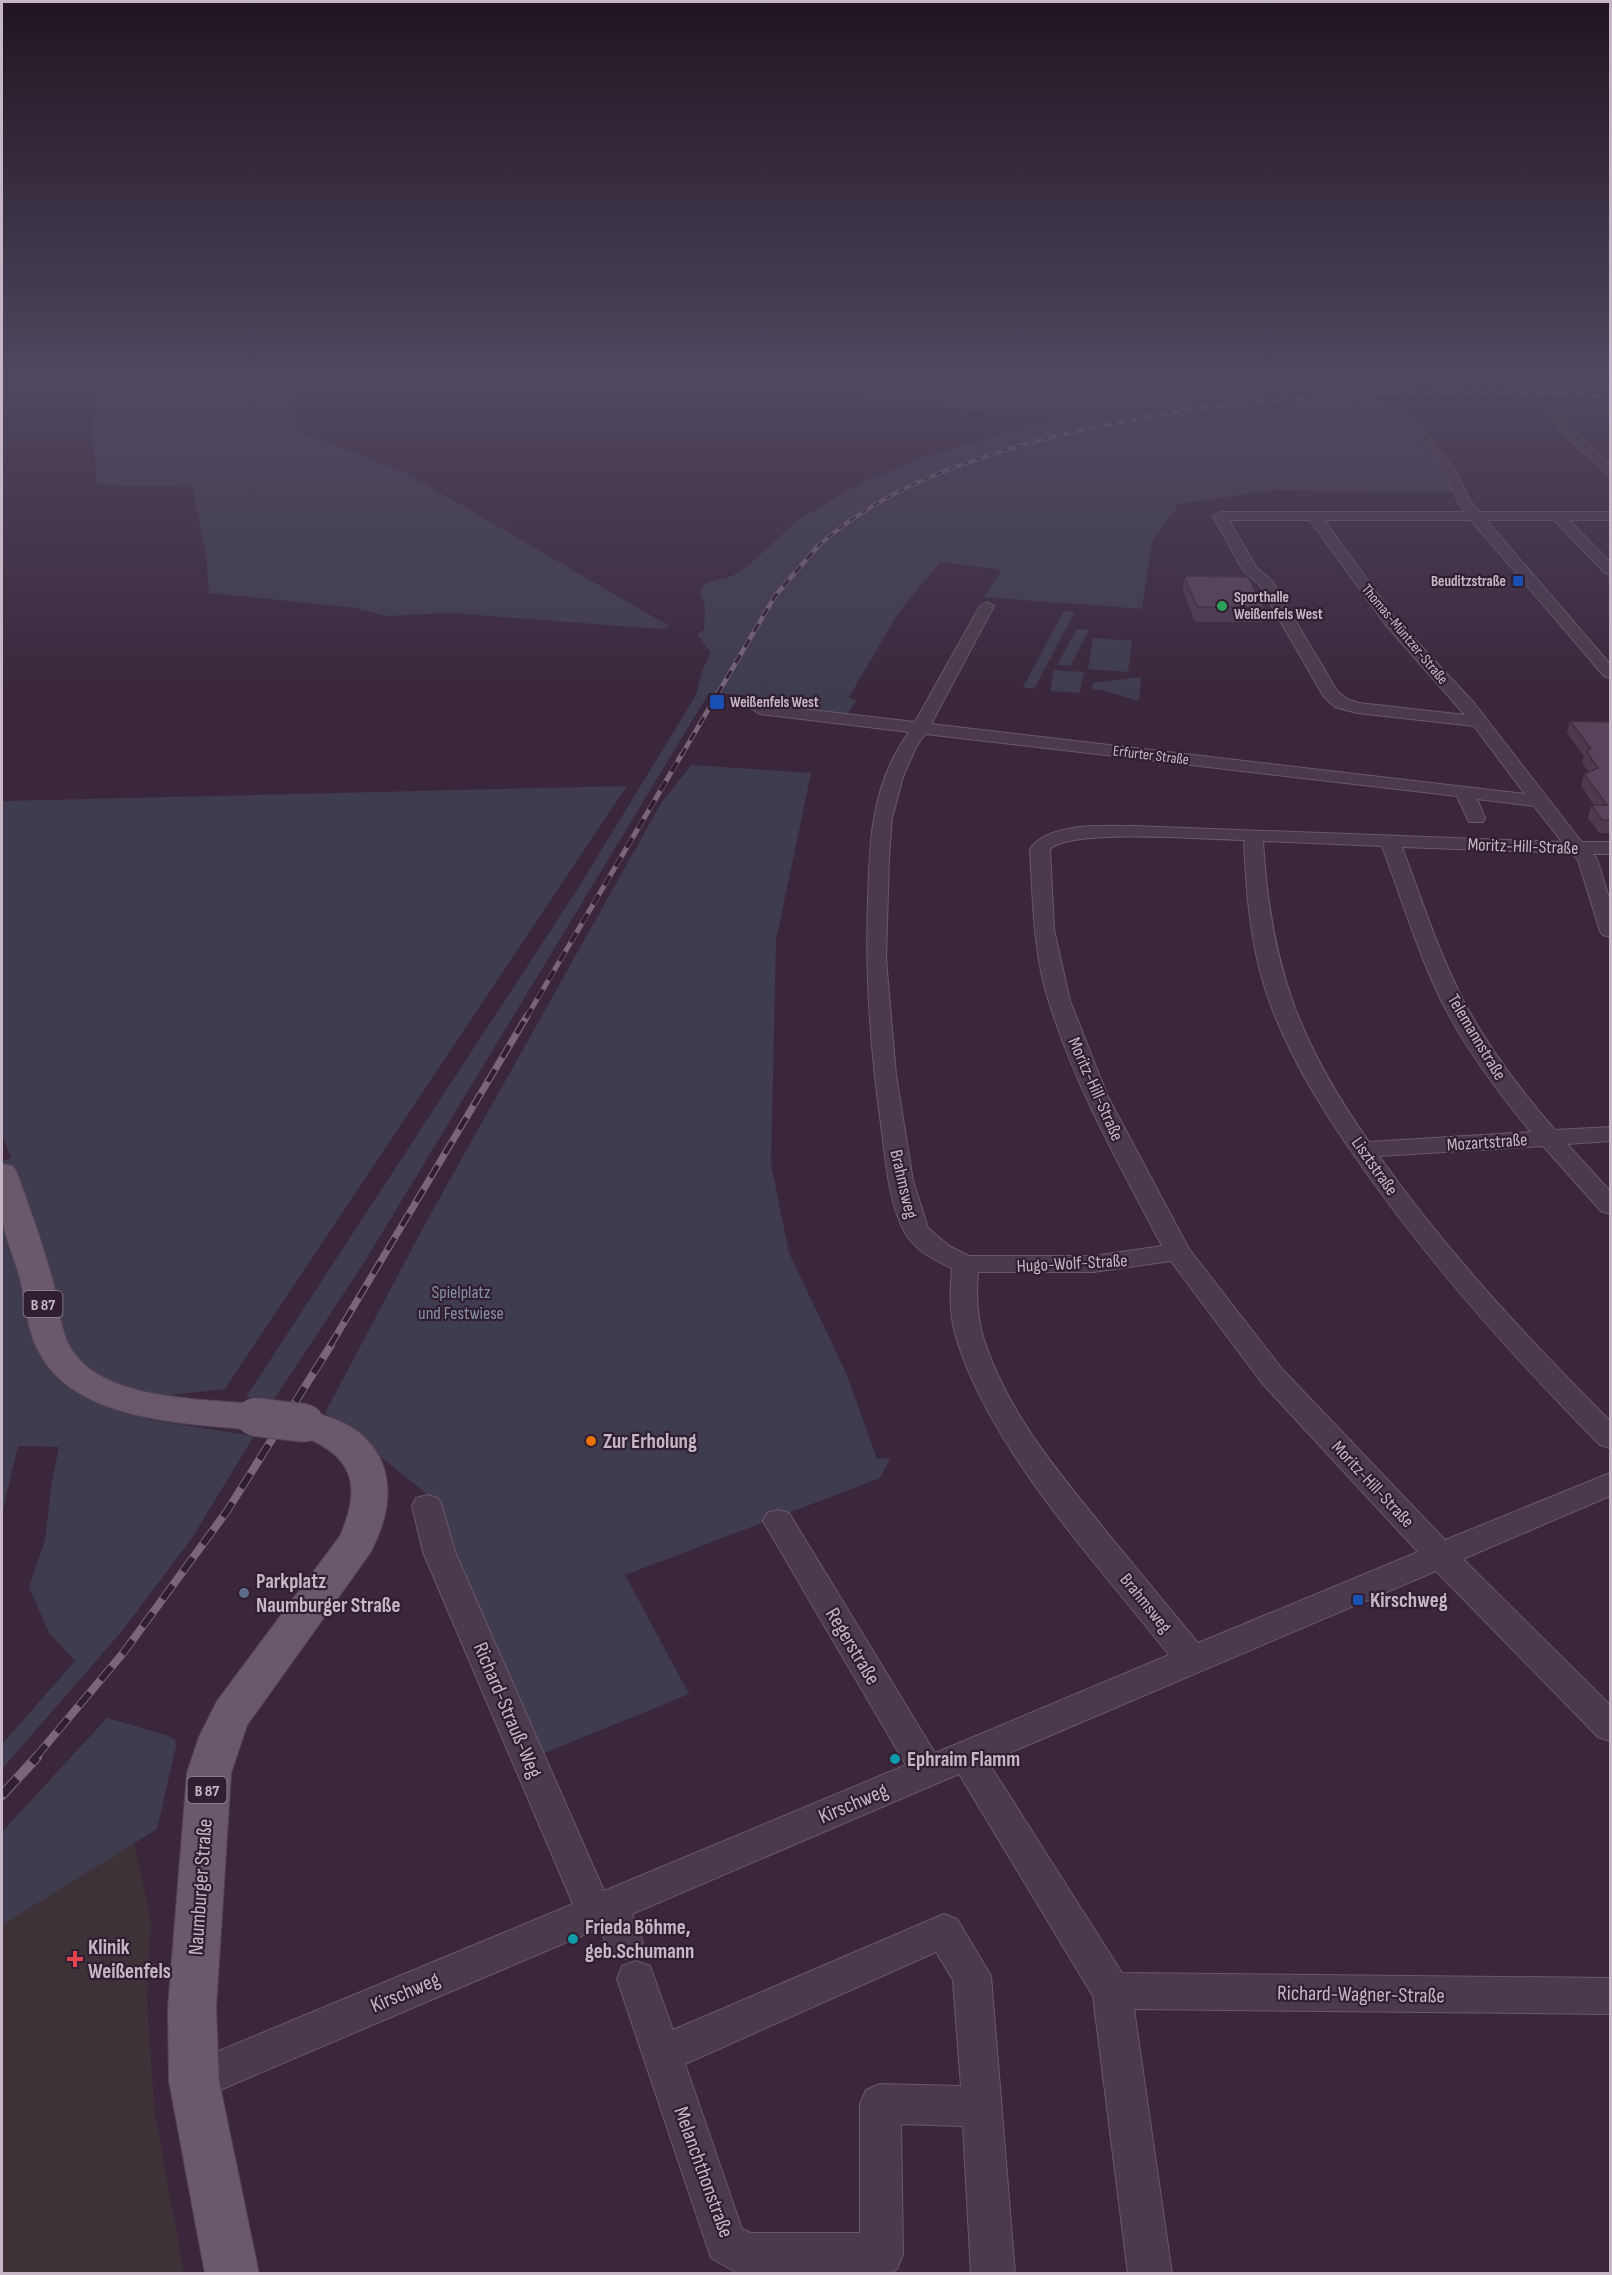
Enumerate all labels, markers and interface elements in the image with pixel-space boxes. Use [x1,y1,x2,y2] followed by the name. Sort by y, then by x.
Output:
[1431,572,1506,591] place label: Beuditzstraße
[1511,574,1525,588] marker: Beuditzstraße
[1357,580,1452,688] street label: Thomas-Müntzer-Straße
[1234,588,1323,624] place label: Sporthalle Weißenfels West
[1215,599,1229,613] marker: Sporthalle Weißenfels West
[708,693,726,711] marker: Weißenfels West
[730,693,819,712] place label: Weißenfels West
[1112,741,1190,770] street label: Erfurter Straße
[1467,834,1579,859] street label: Moritz-Hill-Straße
[1443,991,1510,1084] street label: Telemannstraße
[1063,1034,1128,1144] street label: Moritz-Hill-Straße
[1446,1129,1528,1156] street label: Mozartstraße
[1347,1133,1402,1200] street label: Lisztstraße
[885,1148,922,1221] street label: Brahmsweg
[1016,1250,1128,1277] street label: Hugo-Wolf-Straße
[418,1282,504,1324] park label: Spielplatz und Festwiese
[24,1291,63,1317] road number: B 87
[603,1429,697,1454] place label: Zur Erholung
[584,1434,598,1448] marker: Zur Erholung
[1327,1437,1418,1532] street label: Moritz-Hill-Straße
[256,1569,401,1618] place label: Parkplatz Naumburger Straße
[1115,1570,1176,1637] street label: Brahmsweg
[237,1586,251,1600] marker: Parkplatz Naumburger Straße
[1370,1588,1448,1613] place label: Kirschweg
[1351,1593,1365,1607] marker: Kirschweg
[820,1603,885,1689] street label: Regerstraße
[468,1638,547,1782] street label: Richard-Strauß-Weg
[907,1747,1020,1772] place label: Ephraim Flamm
[888,1752,902,1766] marker: Ephraim Flamm
[188,1777,226,1803] road number: B 87
[815,1778,892,1829] street label: Kirschweg
[183,1818,218,1956] street label: Naumburger Straße
[585,1915,694,1964] place label: Frieda Böhme, geb.Schumann
[566,1932,580,1946] marker: Frieda Böhme, geb.Schumann
[88,1935,171,1984] place label: Klinik Weißenfels
[66,1950,84,1968] marker: Klinik Weißenfels
[367,1967,444,2018] street label: Kirschweg
[1277,1981,1445,2008] street label: Richard-Wagner-Straße
[668,2103,739,2241] street label: Melanchthonstraße

